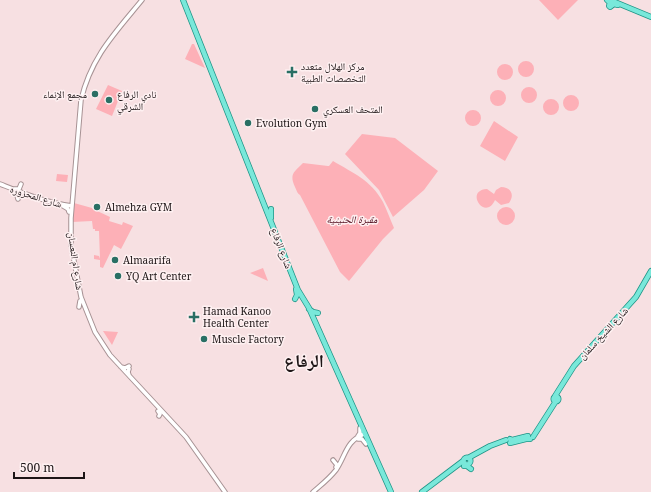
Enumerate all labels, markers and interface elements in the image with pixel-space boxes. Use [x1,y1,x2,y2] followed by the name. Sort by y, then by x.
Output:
[301,59,366,85] place label: مركز الهلال متعدد التخصصات الطبية
[286,66,298,78] marker: مركز الهلال متعدد التخصصات الطبية
[43,87,87,101] place label: مجمع الإنماء
[117,87,157,115] place label: نادي الرفاع الشرقي
[90,89,100,99] marker: مجمع الإنماء
[104,95,114,105] marker: نادي الرفاع الشرقي
[323,102,383,118] place label: المتحف العسكري
[310,104,320,114] marker: المتحف العسكري
[256,116,328,130] place label: Evolution Gym
[243,118,253,128] marker: Evolution Gym
[8,181,64,211] street label: شارع المحزوره
[105,200,172,214] place label: Almehza GYM
[92,202,102,212] marker: Almehza GYM
[327,212,378,226] park label: مقبرة الحنينية
[268,225,296,271] street label: شارع الرفاع
[64,231,87,291] street label: شارع ام النعسان
[123,253,171,267] place label: Almaarifa
[110,255,120,265] marker: Almaarifa
[125,269,192,283] place label: YQ Art Center
[113,271,123,281] marker: YQ Art Center
[575,303,631,362] street label: شارع الشيخ سلمان
[203,304,271,330] place label: Hamad Kanoo Health Center
[188,311,200,323] marker: Hamad Kanoo Health Center
[212,332,284,346] place label: Muscle Factory
[199,334,209,344] marker: Muscle Factory
[284,348,324,372] district label: الرفاع
[14,454,84,480] scale bar
[20,459,55,476] text: 500 m

